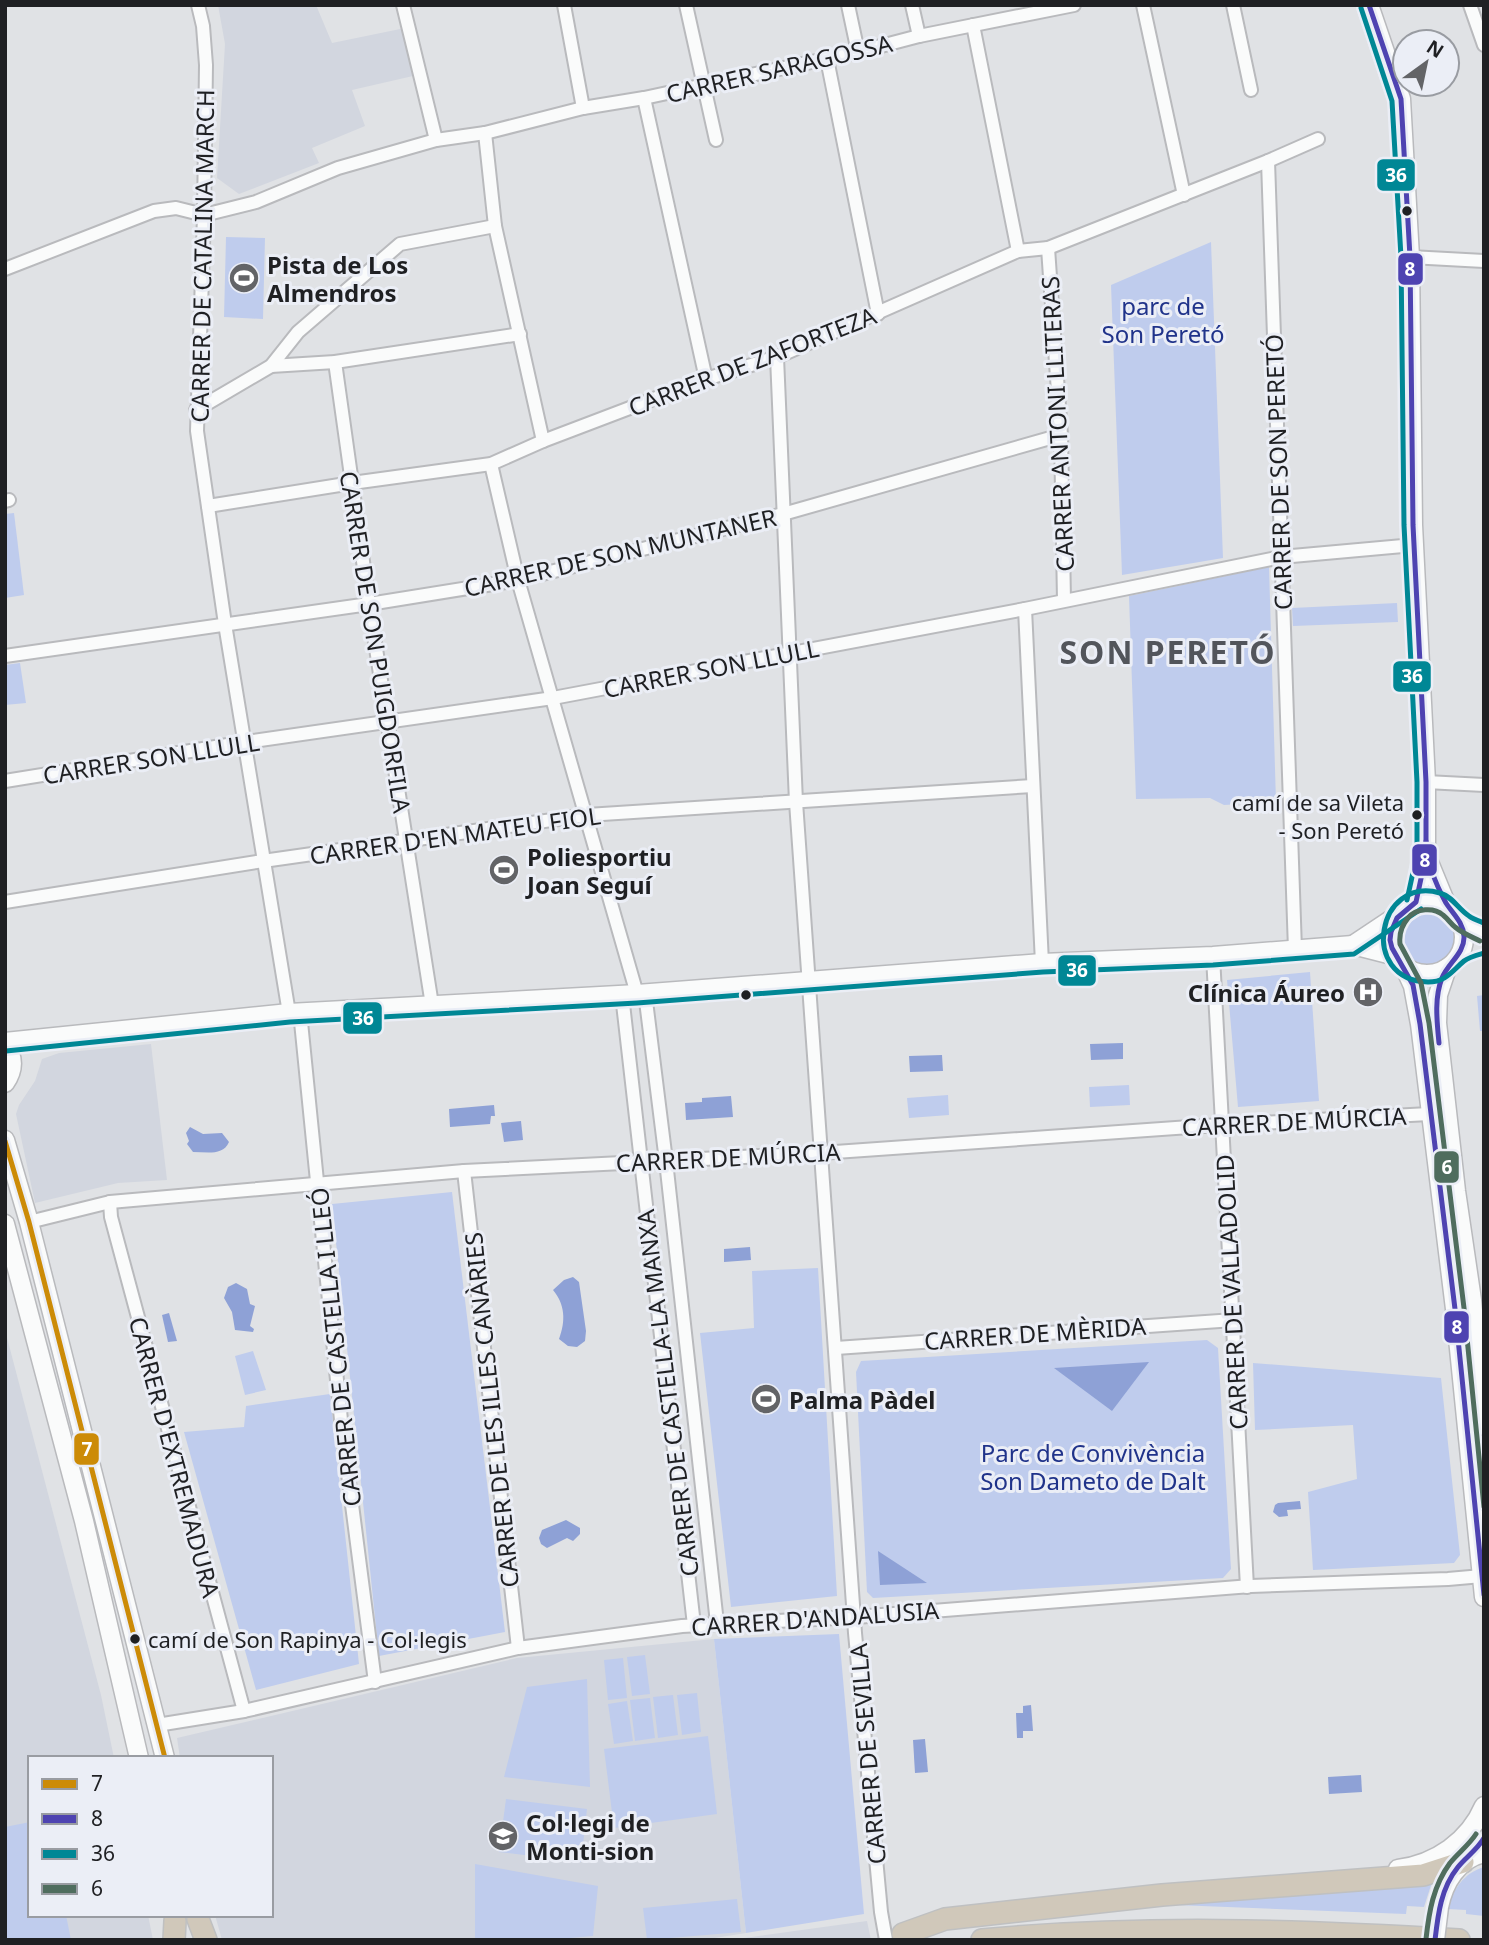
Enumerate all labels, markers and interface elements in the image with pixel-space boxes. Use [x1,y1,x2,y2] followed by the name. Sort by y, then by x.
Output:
[663,26,896,110] street label: CARRER SARAGOSSA
[1391,28,1461,98] north arrow
[1422,34,1449,64] text: N
[183,89,221,423] street label: CARRER DE CATALINA MARCH
[1376,158,1416,192] line badge: 36
[1385,162,1407,188] text: 36
[1400,204,1414,218] unlabelled marker
[267,248,408,309] place label: Pista de Los Almendros
[1397,252,1424,286] line badge: 8
[1405,256,1416,282] text: 8
[227,261,261,295] sports icon: Pista de Los Almendros
[1033,275,1081,573] street label: CARRER ANTONI LLITERAS
[1102,289,1224,350] park label: parc de Son Peretó
[623,298,881,424] street label: CARRER DE ZAFORTEZA
[1257,333,1299,611] street label: CARRER DE SON PERETÓ
[333,469,419,816] street label: CARRER DE SON PUIGDORFILA
[461,500,779,604] street label: CARRER DE SON MUNTANER
[1059,630,1277,673] district label: SON PERETÓ
[600,631,822,705] street label: CARRER SON LLULL
[1392,660,1432,693] line badge: 36
[1401,663,1423,689] text: 36
[40,725,262,791] street label: CARRER SON LLULL
[1232,787,1404,845] place label: camí de sa Vileta - Son Peretó
[307,798,603,872] street label: CARRER D'EN MATEU FIOL
[1410,808,1424,822] marker: camí de sa Vileta - Son Peretó
[525,840,672,901] place label: Poliesportiu Joan Seguí
[1411,843,1438,877] line badge: 8
[1420,847,1431,873] text: 8
[487,853,521,887] sports icon: Poliesportiu Joan Seguí
[1057,954,1097,987] line badge: 36
[1066,957,1088,983] text: 36
[1351,975,1385,1009] hospital icon: Clínica Áureo
[1188,976,1345,1009] place label: Clínica Áureo
[739,988,753,1002] unlabelled marker
[342,1001,383,1035] line badge: 36
[352,1005,374,1031] text: 36
[1181,1099,1408,1143] street label: CARRER DE MÚRCIA
[615,1135,842,1179] street label: CARRER DE MÚRCIA
[1433,1150,1460,1184] line badge: 6
[1207,1153,1255,1431] street label: CARRER DE VALLADOLID
[1442,1154,1453,1180] text: 6
[302,1186,368,1508] street label: CARRER DE CASTELLA I LLEÓ
[628,1207,706,1578] street label: CARRER DE CASTELLA-LA MANXA
[456,1231,526,1589] street label: CARRER DE LES ILLES CANÀRIES
[923,1309,1148,1357] street label: CARRER DE MÈRIDA
[1443,1310,1470,1344] line badge: 8
[122,1313,229,1602] street label: CARRER D'EXTREMADURA
[1452,1314,1463,1340] text: 8
[749,1382,783,1416] sports icon: Palma Pàdel
[789,1383,935,1416] place label: Palma Pàdel
[73,1432,100,1466] line badge: 7
[82,1436,93,1462] text: 7
[980,1436,1206,1497] park label: Parc de Convivència Son Dameto de Dalt
[690,1593,941,1643] street label: CARRER D'ANDALUSIA
[148,1624,467,1654] place label: camí de Son Rapinya - Col·legis
[128,1632,142,1646] marker: camí de Son Rapinya - Col·legis
[841,1642,893,1866] street label: CARRER DE SEVILLA
[28,1756,273,1917] legend
[91,1769,103,1797] text: 7
[91,1804,103,1832] text: 8
[526,1806,654,1867] place label: Col·legi de Monti-sion
[486,1819,520,1853] school or university icon: Col·legi de Monti-sion
[91,1839,115,1867] text: 36
[91,1874,103,1902] text: 6

